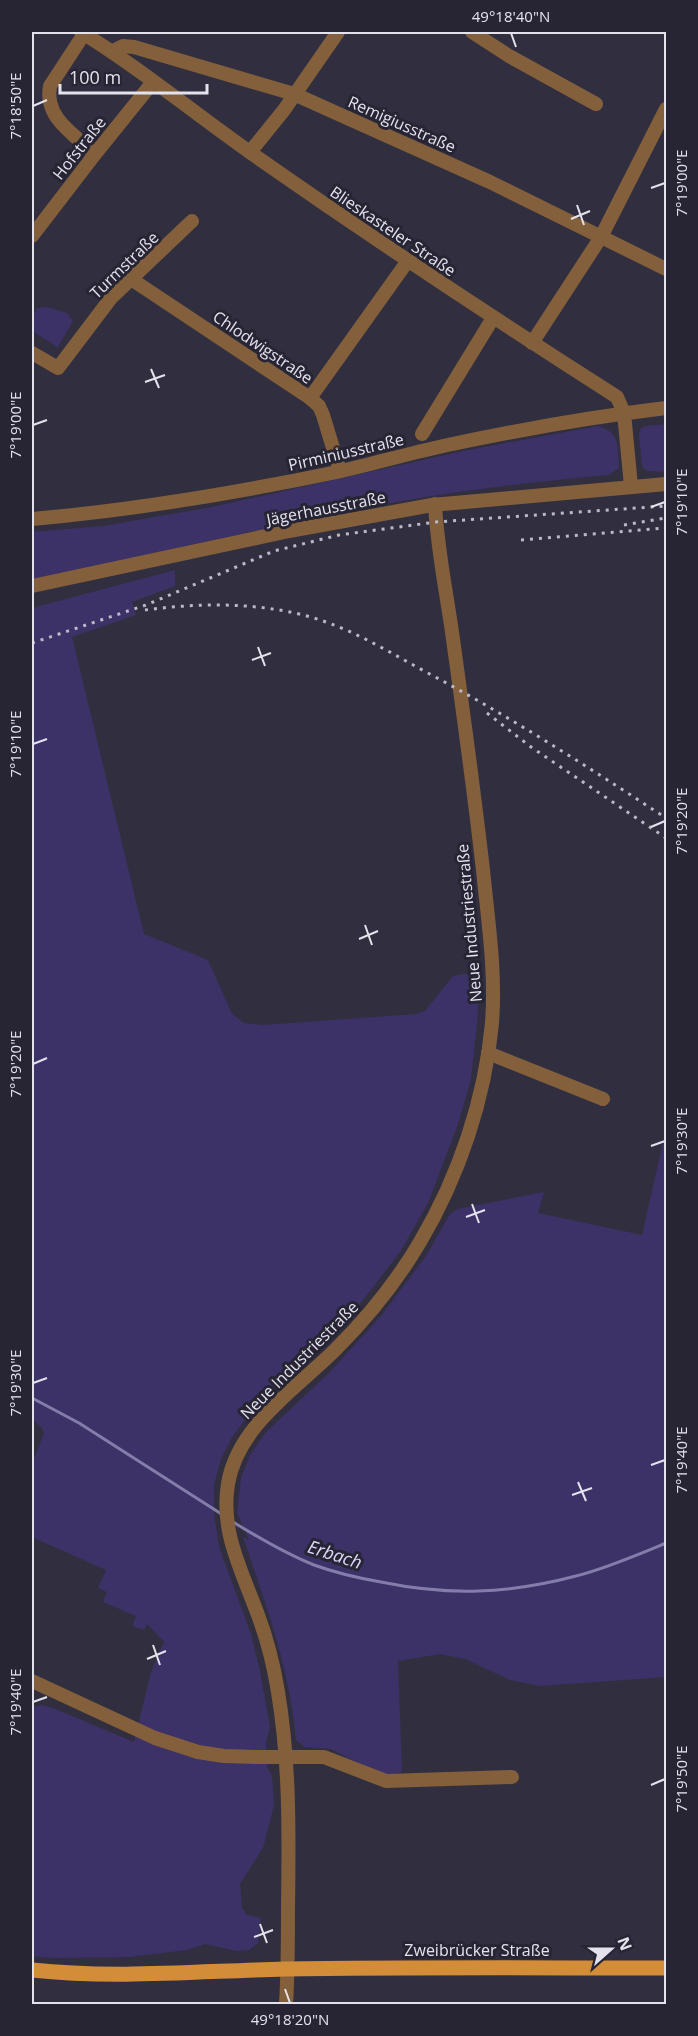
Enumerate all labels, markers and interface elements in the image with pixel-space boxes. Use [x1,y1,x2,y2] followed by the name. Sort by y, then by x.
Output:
[472,6,550,26] text: 49°18'40"N
[60,57,207,95] scale bar
[69,65,121,89] text: 100 m
[5,73,25,139] text: 7°18'50"E
[345,90,459,158] street label: Remigiusstraße
[47,112,111,184] street label: Hofstraße
[671,150,691,216] text: 7°19'00"E
[326,181,460,281] street label: Blieskasteler Straße
[85,227,163,303] street label: Turmstraße
[209,305,317,389] street label: Chlodwigstraße
[5,392,25,458] text: 7°19'00"E
[286,428,406,476] street label: Pirminiusstraße
[671,469,691,535] text: 7°19'10"E
[262,486,388,531] street label: Jägerhausstraße
[5,711,25,777] text: 7°19'10"E
[671,788,691,854] text: 7°19'20"E
[451,843,487,1003] street label: Neue Industriestraße
[5,1031,25,1097] text: 7°19'20"E
[671,1108,691,1174] text: 7°19'30"E
[235,1296,363,1424] street label: Neue Industriestraße
[5,1350,25,1416] text: 7°19'30"E
[671,1427,691,1493] text: 7°19'40"E
[305,1534,365,1574] water label: Erbach
[5,1669,25,1735] text: 7°19'40"E
[671,1746,691,1812] text: 7°19'50"E
[581,1919,641,1979] north arrow
[612,1934,638,1954] text: N
[404,1939,550,1961] street label: Zweibrücker Straße
[251,2009,329,2029] text: 49°18'20"N

